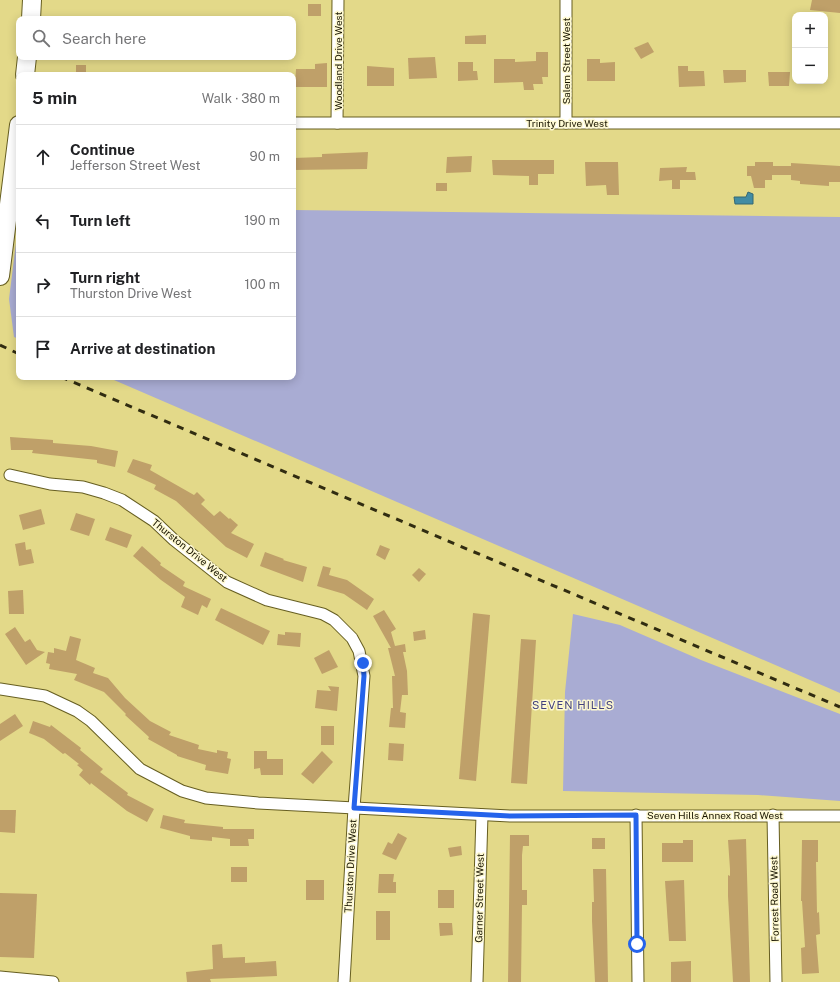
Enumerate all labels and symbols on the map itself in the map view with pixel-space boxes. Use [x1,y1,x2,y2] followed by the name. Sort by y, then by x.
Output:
[332,12,344,110] street label: Woodland Drive West
[560,18,572,104] street label: Salem Street West
[526,117,608,129] street label: Trinity Drive West
[150,516,230,584] street label: Thurston Drive West
[354,654,372,672] route end
[532,699,614,711] district label: SEVEN HILLS
[647,809,783,821] street label: Seven Hills Annex Road West
[342,819,358,913] street label: Thurston Drive West
[472,853,486,943] street label: Garner Street West
[767,856,781,942] street label: Forrest Road West
[628,935,646,953] route start

